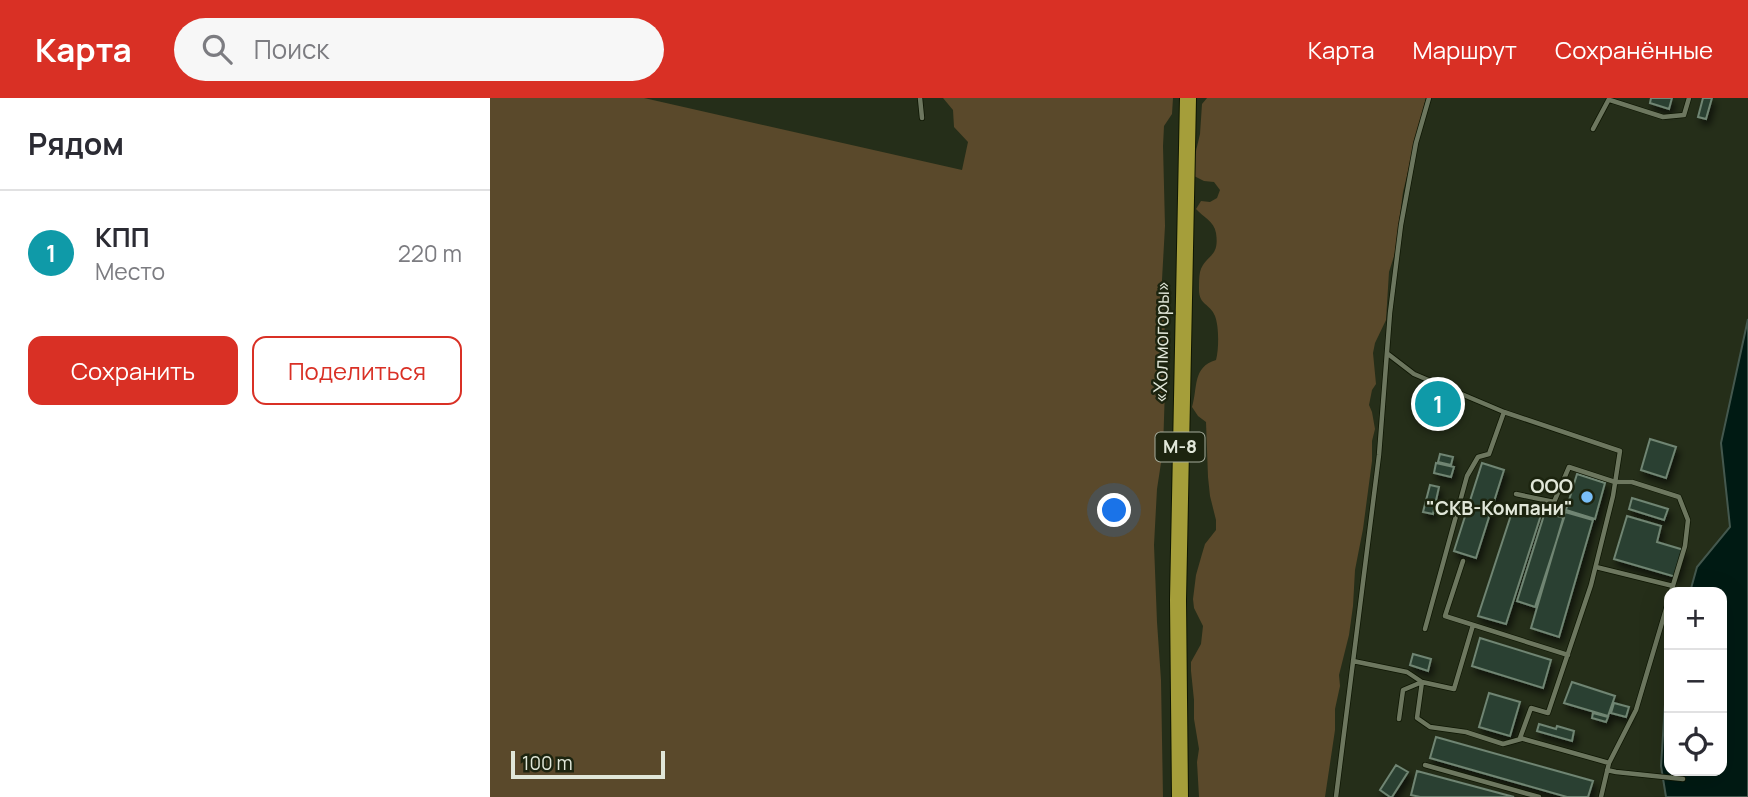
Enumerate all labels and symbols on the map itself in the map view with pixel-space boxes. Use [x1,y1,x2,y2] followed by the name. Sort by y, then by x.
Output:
[1147,281,1175,403] street label: «Холмогоры»
[1415,378,1461,430] pin: 1
[1156,432,1204,461] road number: М-8
[1426,473,1573,521] place label: ООО "СКВ-Компани"
[1579,489,1595,505] marker: ООО "СКВ-Компани"
[1097,493,1131,527] your location
[511,748,665,780] scale bar

